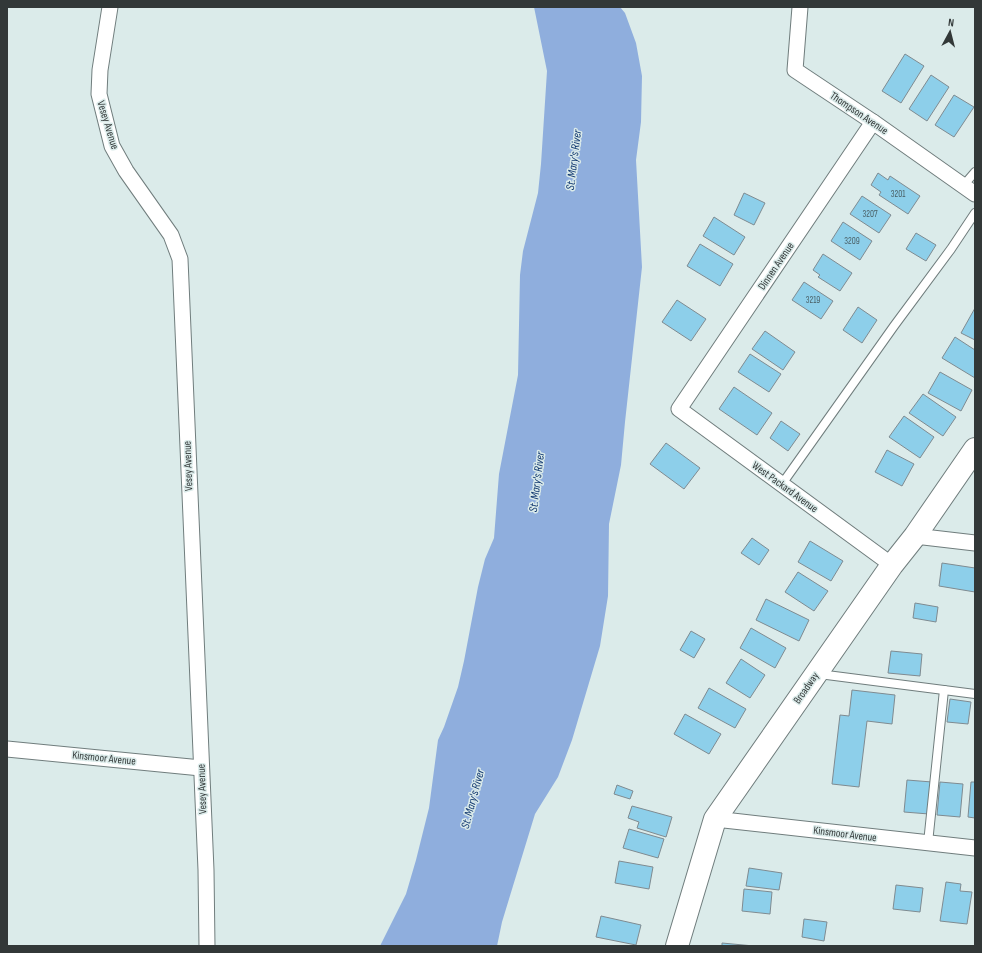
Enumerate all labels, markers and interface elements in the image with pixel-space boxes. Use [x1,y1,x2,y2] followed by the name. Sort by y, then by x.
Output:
[930,12,970,52] north arrow
[947,16,955,29] text: N
[828,89,890,137] street label: Thompson Avenue
[94,99,122,151] street label: Vesey Avenue
[563,128,585,191] water label: St. Mary's River
[891,189,906,200] house number: 3201
[862,209,878,220] house number: 3207
[844,236,860,247] house number: 3209
[755,240,797,292] street label: Dinnen Avenue
[806,295,820,306] house number: 3219
[181,441,195,491] street label: Vesey Avenue
[526,450,548,513] water label: St. Mary's River
[750,459,820,515] street label: West Packard Avenue
[790,669,822,706] street label: Broadway
[72,748,136,768] street label: Kinsmoor Avenue
[195,764,209,814] street label: Vesey Avenue
[458,767,488,830] water label: St. Mary's River
[813,824,877,844] street label: Kinsmoor Avenue

